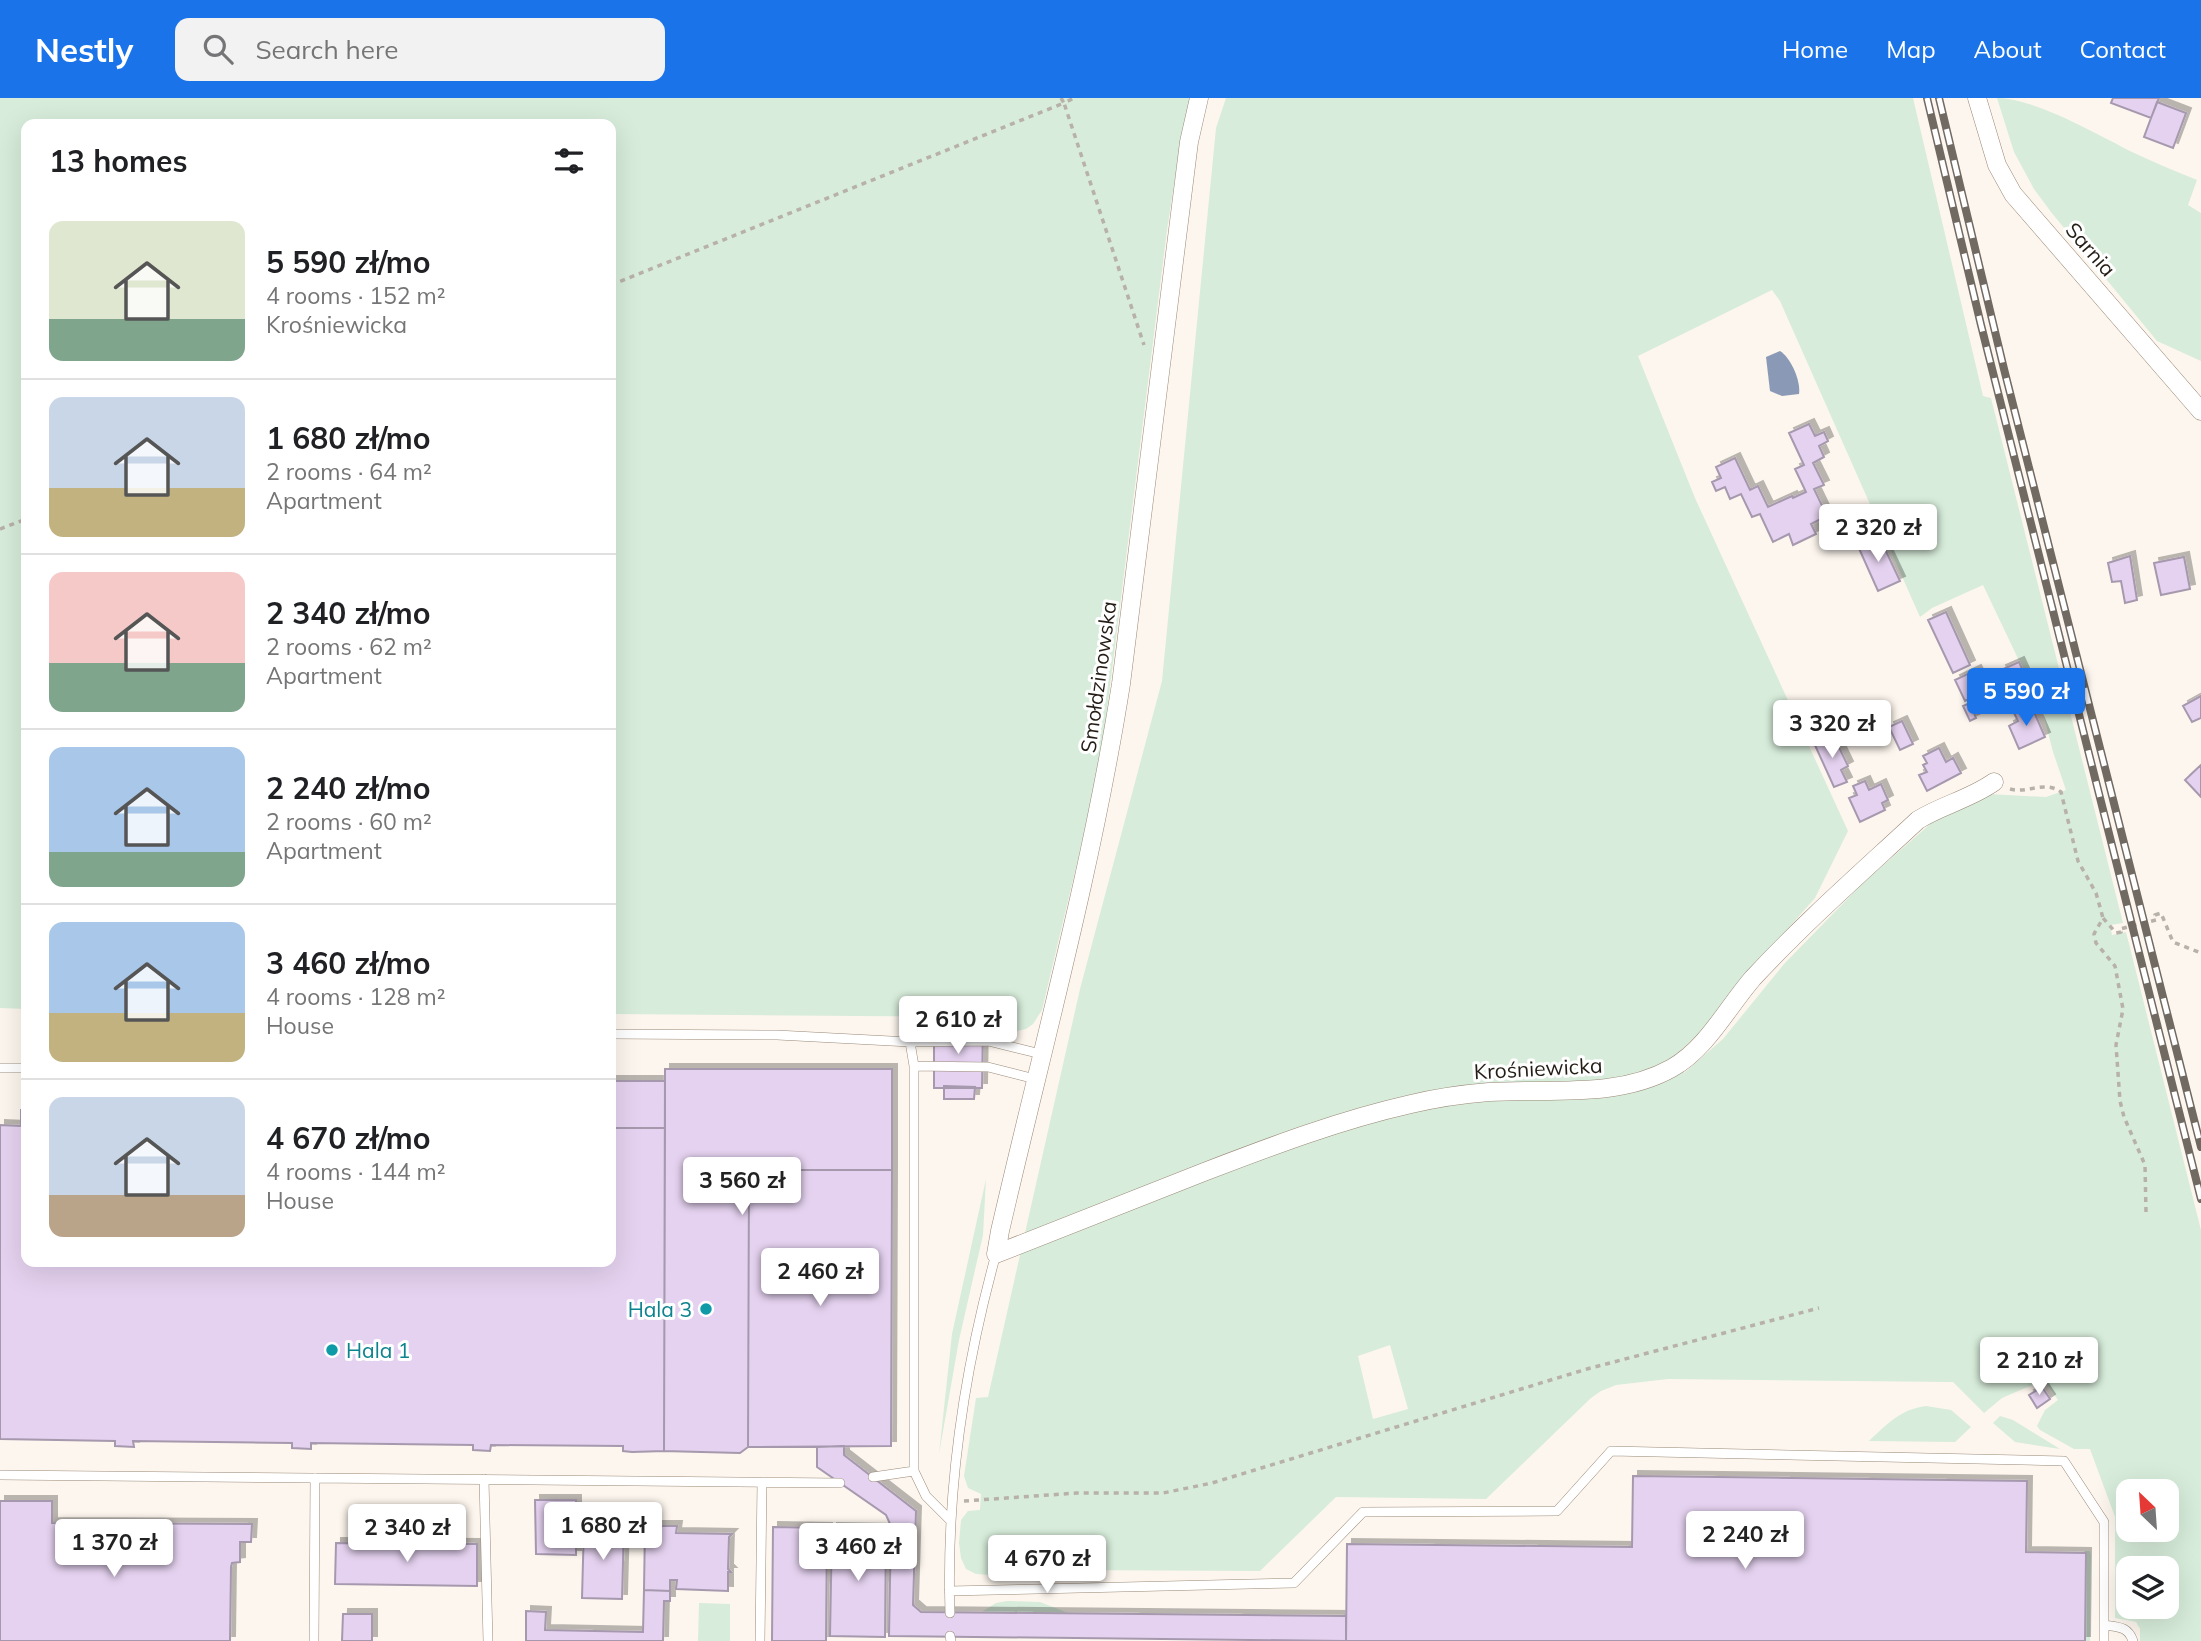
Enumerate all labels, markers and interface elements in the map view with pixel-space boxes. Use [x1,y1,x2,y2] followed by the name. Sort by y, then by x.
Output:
[175,18,665,81] search box
[35,29,133,70] text: Nestly
[199,30,237,68] icon: search
[255,33,398,66] text: Search here
[1782,34,1848,64] text: Home
[1886,34,1936,64] text: Map
[1974,34,2042,64] text: About
[2080,34,2166,64] text: Contact
[49,142,188,180] text: 13 homes
[550,142,588,180] icon: filters
[2060,217,2122,281] street label: Sarnia
[266,243,430,281] text: 5 590 zł/mo
[105,249,189,333] icon: home
[266,281,446,310] text: 4 rooms · 152 m²
[266,310,407,339] text: Krośniewicka
[266,419,430,457] text: 1 680 zł/mo
[105,425,189,509] icon: home
[266,457,432,486] text: 2 rooms · 64 m²
[266,486,382,515] text: Apartment
[1806,504,1950,564] pin: 2 320 zł
[1835,512,1921,541] text: 2 320 zł
[266,594,430,632] text: 2 340 zł/mo
[1074,599,1122,755] street label: Smołdzinowska
[105,600,189,684] icon: home
[266,632,432,661] text: 2 rooms · 62 m²
[266,661,382,690] text: Apartment
[1954,668,2098,728] pin: 5 590 zł
[1983,676,2069,705] text: 5 590 zł
[1760,700,1904,760] pin: 3 320 zł
[1789,708,1875,737] text: 3 320 zł
[266,769,430,807] text: 2 240 zł/mo
[105,775,189,859] icon: home
[266,807,432,836] text: 2 rooms · 60 m²
[266,836,382,865] text: Apartment
[266,944,430,982] text: 3 460 zł/mo
[105,950,189,1034] icon: home
[266,982,446,1011] text: 4 rooms · 128 m²
[886,996,1030,1056] pin: 2 610 zł
[915,1004,1001,1033] text: 2 610 zł
[266,1011,334,1040] text: House
[1473,1052,1603,1084] street label: Krośniewicka
[266,1119,430,1157] text: 4 670 zł/mo
[105,1125,189,1209] icon: home
[266,1157,446,1186] text: 4 rooms · 144 m²
[670,1158,814,1217] pin: 3 560 zł
[699,1165,785,1194] text: 3 560 zł
[266,1186,334,1215] text: House
[748,1248,892,1308] pin: 2 460 zł
[777,1256,863,1285] text: 2 460 zł
[628,1296,692,1322] place label: Hala 3
[698,1301,714,1317] marker: Hala 3
[346,1337,410,1363] place label: Hala 1
[1967,1338,2111,1397] pin: 2 210 zł
[324,1342,340,1358] marker: Hala 1
[1996,1345,2082,1374] text: 2 210 zł
[2116,1479,2179,1542] north arrow
[2116,1479,2179,1619] map controls
[531,1502,675,1562] pin: 1 680 zł
[335,1504,479,1564] pin: 2 340 zł
[560,1510,646,1539] text: 1 680 zł
[364,1512,450,1541] text: 2 340 zł
[1673,1512,1817,1571] pin: 2 240 zł
[1702,1519,1788,1548] text: 2 240 zł
[42,1520,186,1579] pin: 1 370 zł
[786,1524,930,1583] pin: 3 460 zł
[71,1527,157,1556] text: 1 370 zł
[815,1531,901,1560] text: 3 460 zł
[975,1536,1119,1595] pin: 4 670 zł
[1004,1543,1090,1572] text: 4 670 zł
[2116,1556,2179,1619] button: layers

